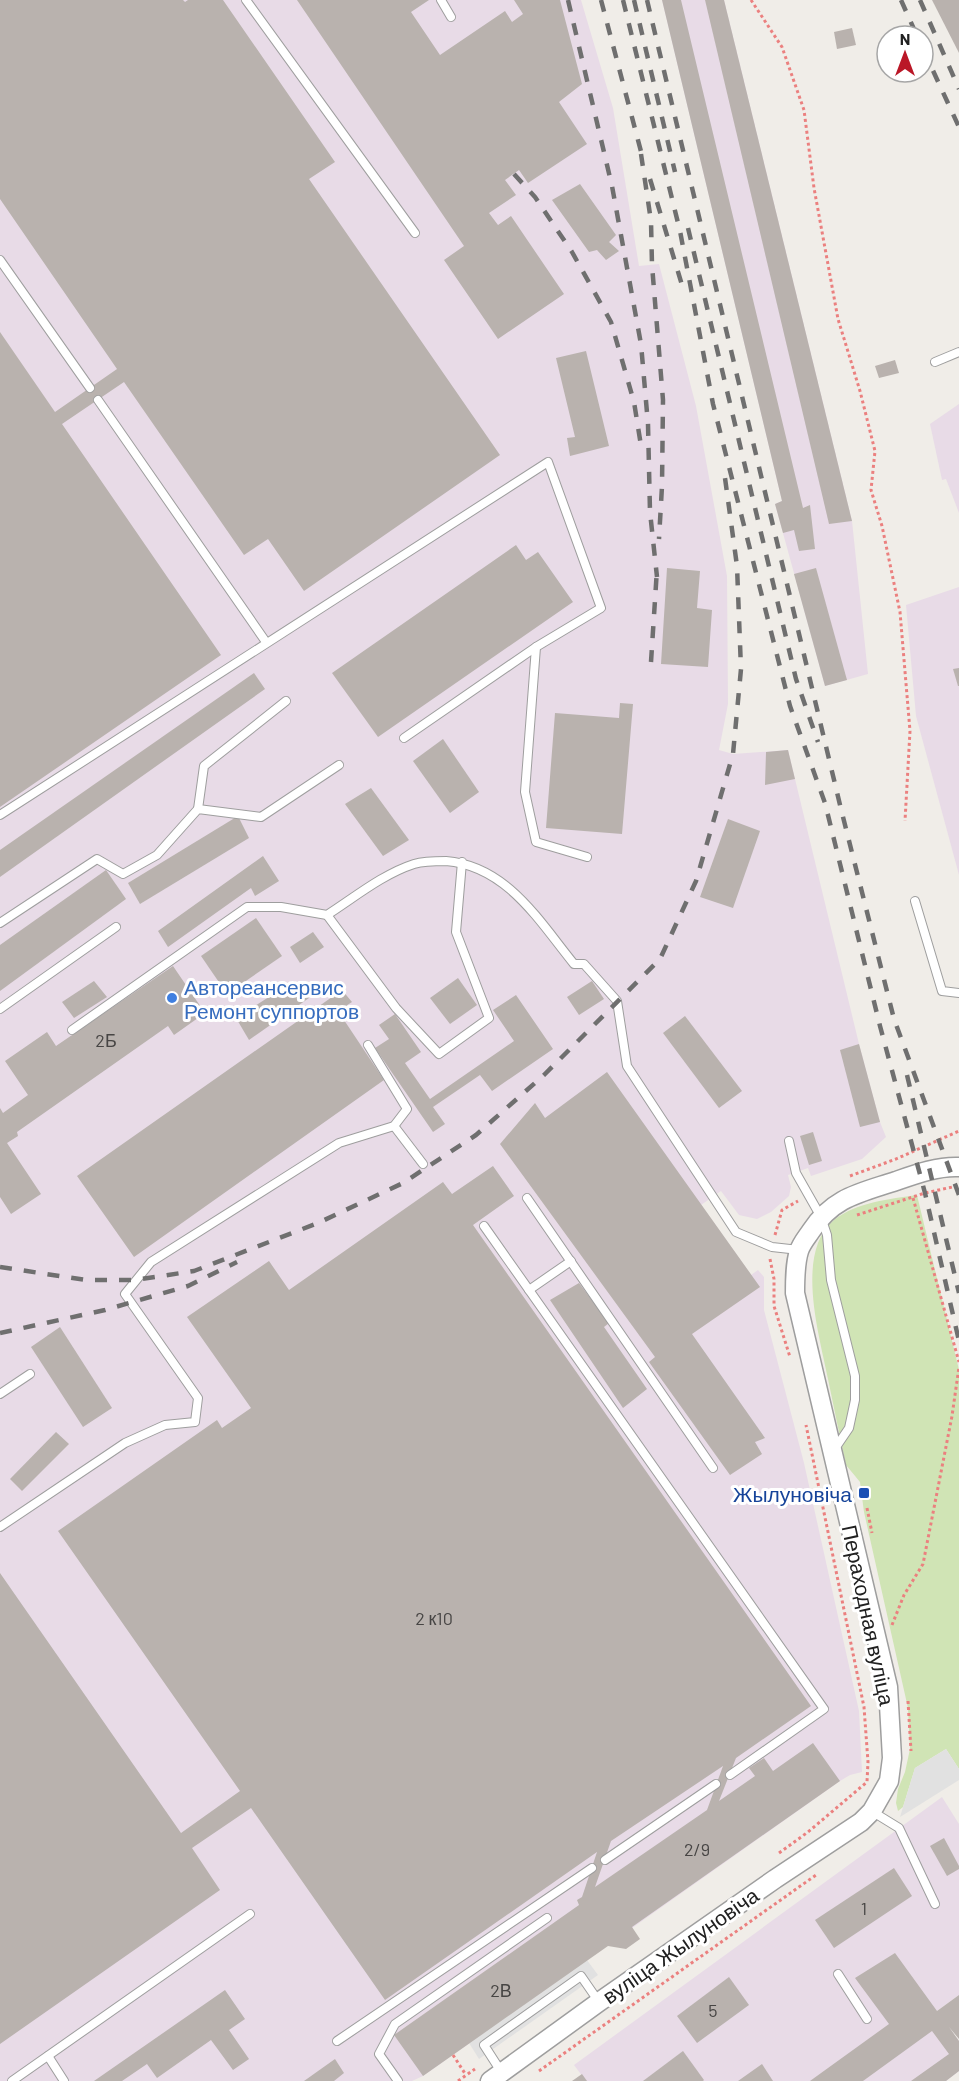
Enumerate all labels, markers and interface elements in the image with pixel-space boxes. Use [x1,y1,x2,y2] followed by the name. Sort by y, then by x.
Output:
[875,24,935,84] north arrow
[900,29,910,48] text: N
[184,974,359,1023] place label: Автореансервис Ремонт суппортов
[165,991,179,1005] marker: Автореансервис Ремонт суппортов
[95,1029,117,1051] house number: 2Б
[733,1481,852,1506] place label: Жылуновіча
[857,1486,871,1500] marker: Жылуновіча
[838,1522,900,1708] street label: Пераходная вуліца
[415,1607,453,1629] house number: 2 к10
[684,1838,710,1860] house number: 2/9
[597,1882,763,2008] street label: вуліца Жылуновіча
[861,1897,867,1919] house number: 1
[490,1979,512,2001] house number: 2В
[708,1999,718,2021] house number: 5

